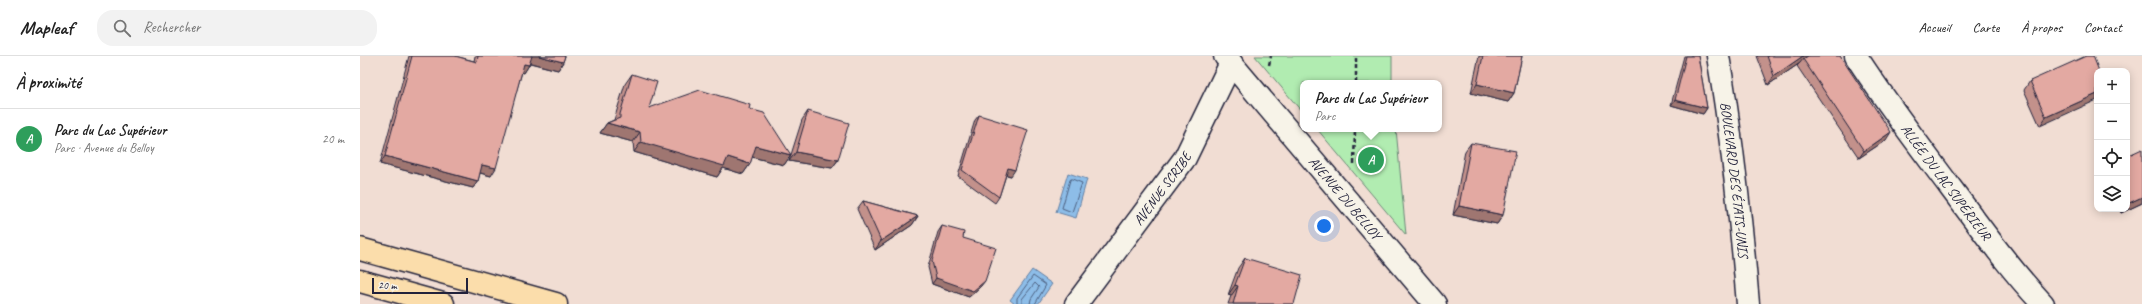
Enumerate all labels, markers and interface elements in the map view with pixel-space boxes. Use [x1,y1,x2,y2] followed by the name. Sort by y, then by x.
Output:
[97,10,377,46] search box
[20,16,73,40] text: Mapleaf
[111,17,133,39] icon: search
[143,18,201,37] text: Rechercher
[1919,19,1950,36] text: Accueil
[1972,19,1999,36] text: Carte
[2021,19,2062,36] text: À propos
[2084,19,2122,36] text: Contact
[2094,68,2130,212] map controls
[2094,68,2130,104] button: +
[16,72,81,93] text: À proximité
[1300,80,1442,132] popup
[1315,89,1427,108] text: Parc du Lac Supérieur
[1717,101,1753,261] street label: BOULEVARD DES ÉTATS-UNIS
[2094,104,2130,140] button: −
[1315,108,1335,124] text: Parc
[54,121,166,140] text: Parc du Lac Supérieur
[1898,121,1996,245] street label: ALLÉE DU LAC SUPÉRIEUR
[26,131,32,147] text: A
[322,131,344,147] text: 20 m
[54,140,154,156] text: Parc · Avenue du Belloy
[2094,140,2130,176] button: locate
[1358,145,1384,175] pin: A
[1129,148,1196,228] street label: AVENUE SCRIBE
[1307,153,1385,243] street label: AVENUE DU BELLOY
[2094,176,2130,212] button: layers
[1314,216,1334,236] your location
[372,276,468,295] scale bar
[378,278,397,292] text: 20 m

